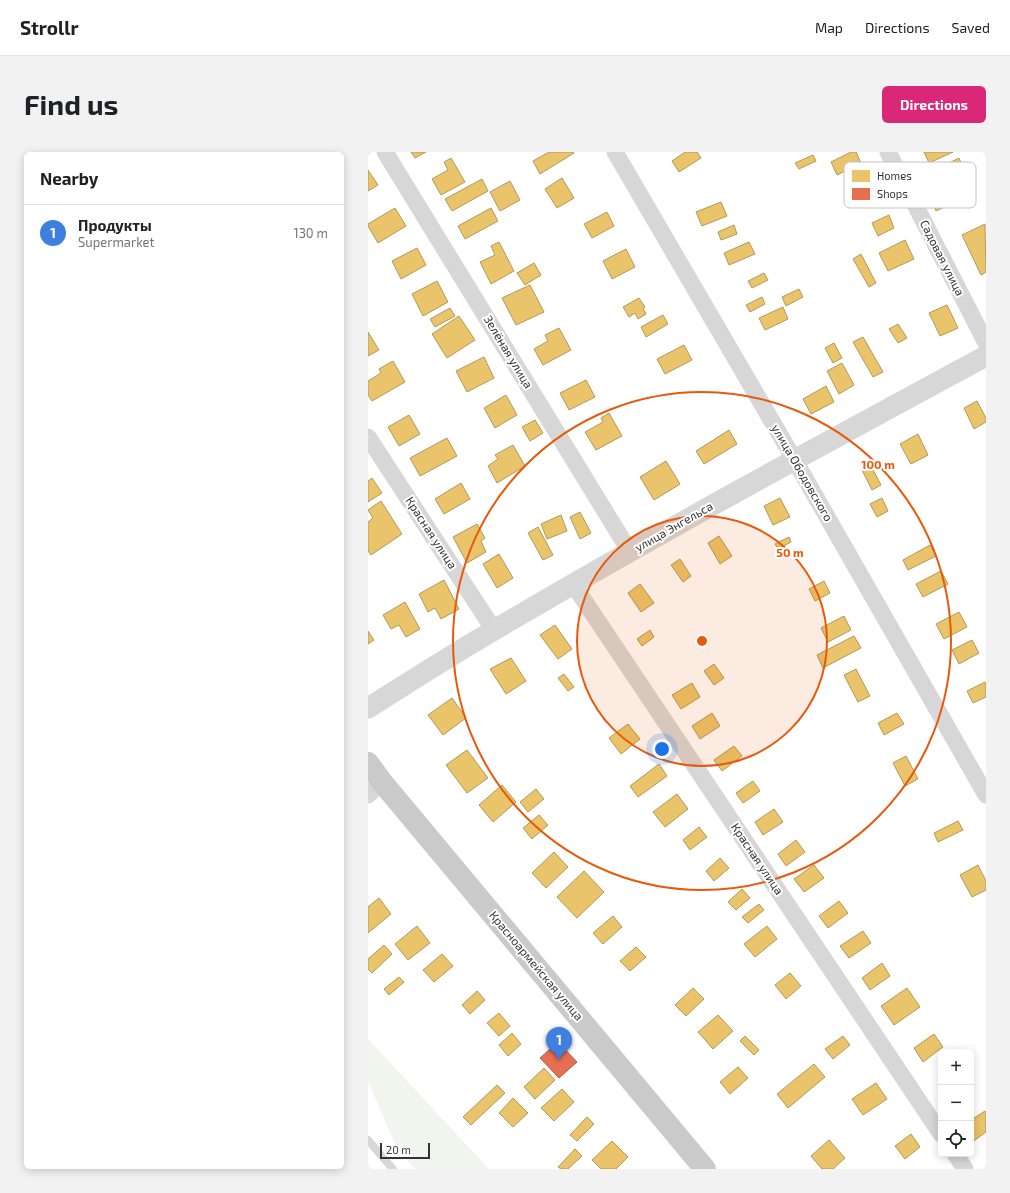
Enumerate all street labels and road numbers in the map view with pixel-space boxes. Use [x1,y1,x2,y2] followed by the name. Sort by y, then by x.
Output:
[917,217,968,298] street label: Садовая улица
[481,312,536,391] street label: Зелёная улица
[769,421,836,524] street label: улица Ободовского
[403,494,460,572] street label: Красная улица
[632,498,715,555] street label: улица Энгельса
[728,820,787,897] street label: Красная улица
[486,908,587,1023] street label: Красноармейская улица

